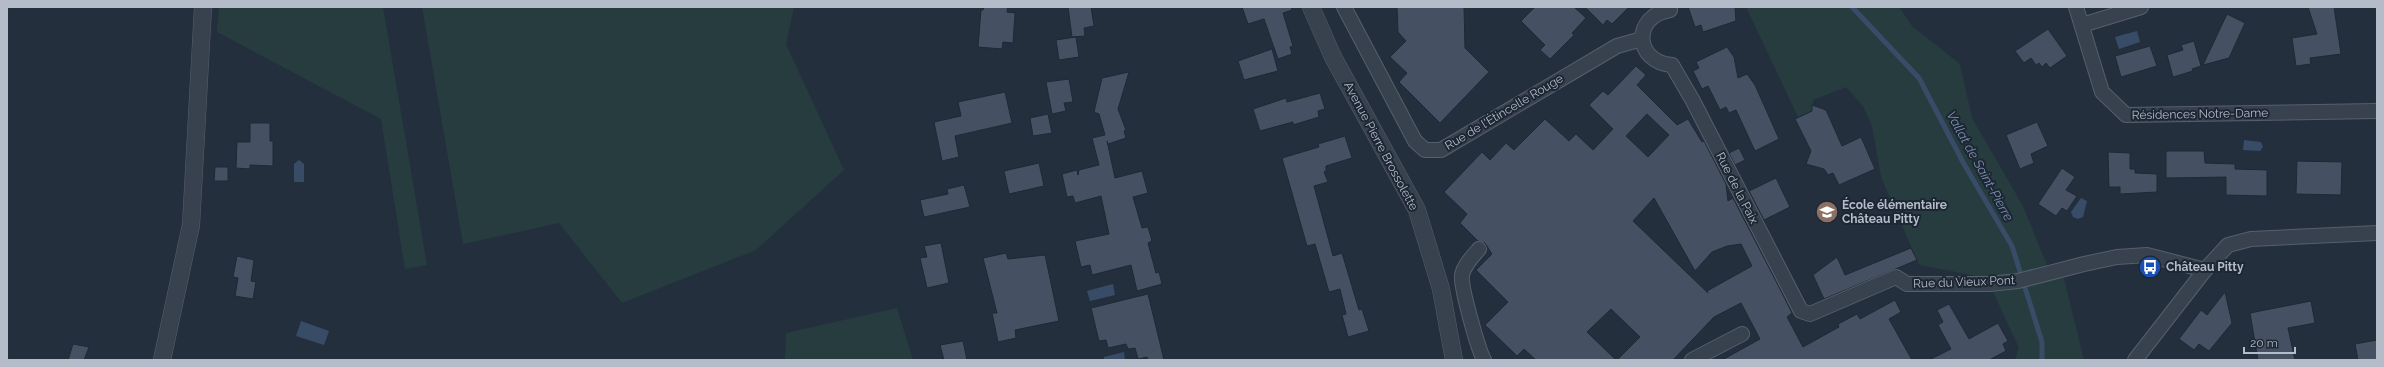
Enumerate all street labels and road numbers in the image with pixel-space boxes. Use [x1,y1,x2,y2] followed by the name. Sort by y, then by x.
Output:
[1442,71,1566,153] street label: Rue de l'Étincelle Rouge
[1341,79,1421,213] street label: Avenue Pierre Brossolette
[2132,106,2268,122] street label: Résidences Notre-Dame
[1713,150,1761,226] street label: Rue de la Paix
[1913,273,2015,291] street label: Rue du Vieux Pont

